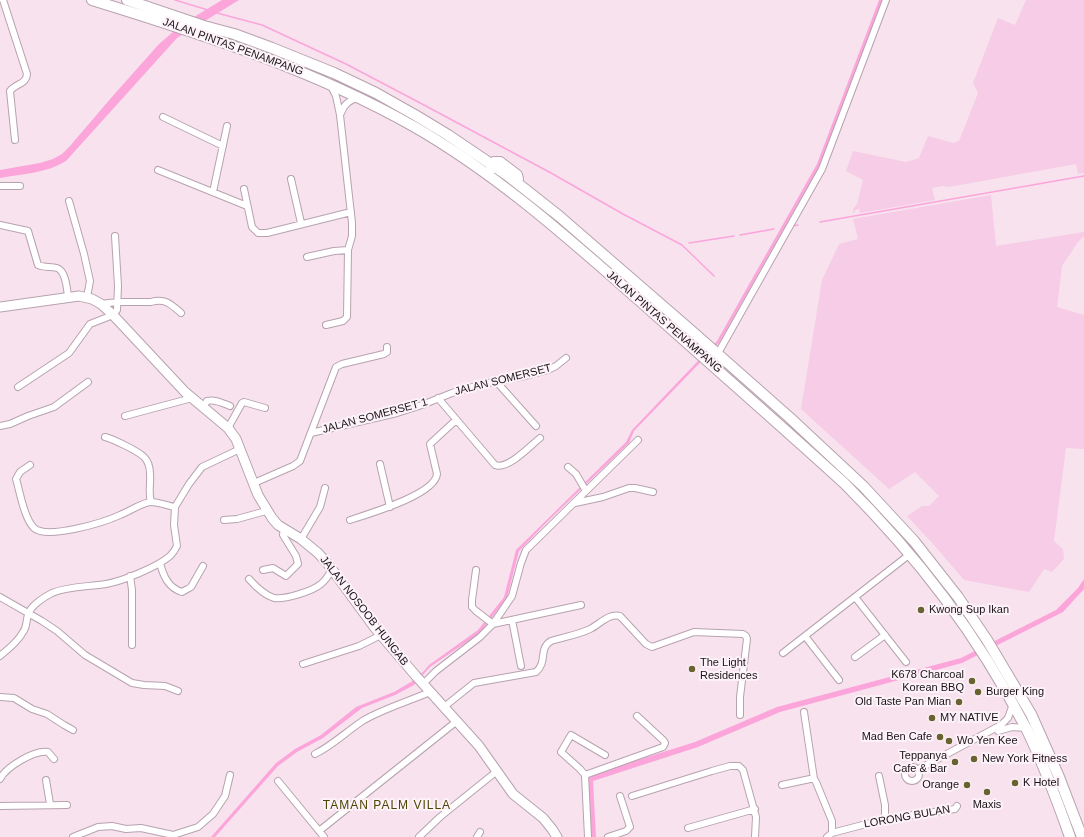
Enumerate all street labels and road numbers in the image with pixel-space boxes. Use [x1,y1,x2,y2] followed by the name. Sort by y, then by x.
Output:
[161,15,305,79] street label: JALAN PINTAS PENAMPANG
[604,268,724,376] street label: JALAN PINTAS PENAMPANG
[453,362,553,398] street label: JALAN SOMERSET
[321,396,429,436] street label: JALAN SOMERSET 1
[317,553,411,669] street label: JALAN NOSOOB HUNGAB
[863,803,951,831] street label: LORONG BULAN

